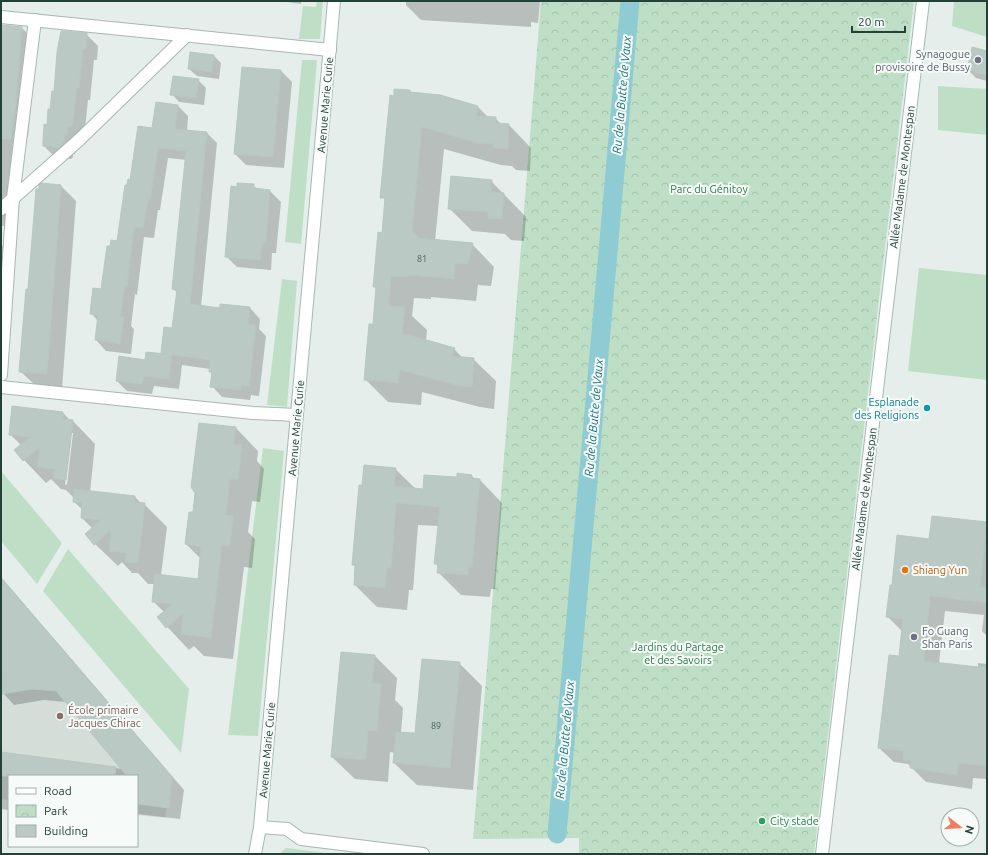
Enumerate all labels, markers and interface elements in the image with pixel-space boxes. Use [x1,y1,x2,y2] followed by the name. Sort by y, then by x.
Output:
[852,8,905,34] scale bar
[858,15,885,28] text: 20 m
[610,35,633,154] water label: Ru de la Butte de Vaux
[875,48,971,73] place label: Synagogue provisoire de Bussy
[973,55,983,65] marker: Synagogue provisoire de Bussy
[315,57,335,153] street label: Avenue Marie Curie
[887,105,917,249] street label: Allée Madame de Montespan
[670,183,748,195] park label: Parc du Génitoy
[417,254,427,264] house number: 81
[582,358,605,477] water label: Ru de la Butte de Vaux
[286,380,306,476] street label: Avenue Marie Curie
[854,396,919,421] place label: Esplanade des Religions
[922,403,932,413] marker: Esplanade des Religions
[849,427,879,571] street label: Allée Madame de Montespan
[913,564,967,576] place label: Shiang Yun
[900,565,910,575] marker: Shiang Yun
[922,625,972,650] place label: Fo Guang Shan Paris
[909,632,919,642] marker: Fo Guang Shan Paris
[632,641,724,666] park label: Jardins du Partage et des Savoirs
[553,680,576,799] water label: Ru de la Butte de Vaux
[257,702,277,798] street label: Avenue Marie Curie
[68,703,141,729] place label: École primaire Jacques Chirac
[55,711,65,721] marker: École primaire Jacques Chirac
[431,721,441,731] house number: 89
[8,775,138,847] legend
[44,784,72,797] text: Road
[44,804,68,817] text: Park
[940,807,980,847] north arrow
[770,815,819,827] place label: City stade
[757,816,767,826] marker: City stade
[44,824,88,837] text: Building
[963,824,977,836] text: N

